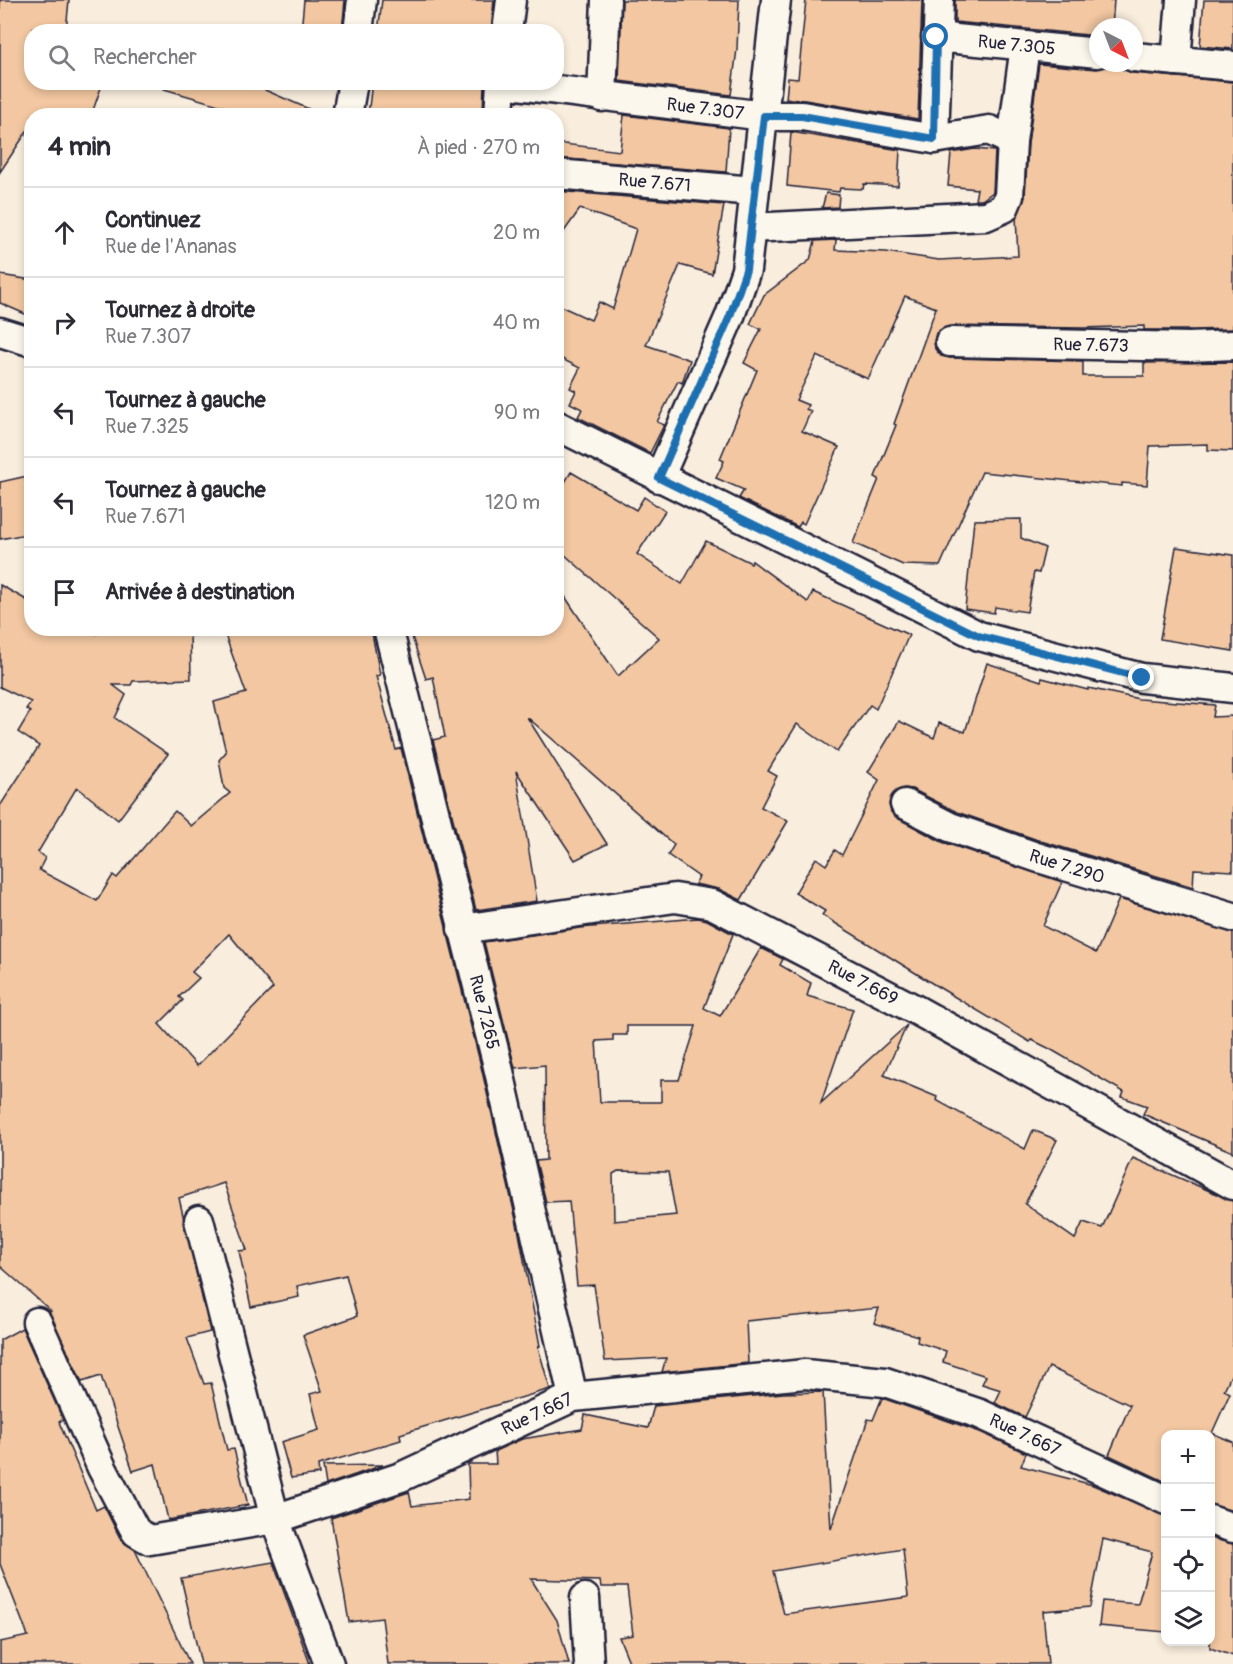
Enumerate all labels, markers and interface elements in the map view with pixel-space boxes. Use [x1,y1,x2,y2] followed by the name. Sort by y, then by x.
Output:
[1089,18,1143,72] north arrow
[922,23,948,49] route start
[24,24,564,90] search box
[977,30,1056,61] street label: Rue 7.305
[45,41,78,74] icon: search
[93,43,197,71] text: Rechercher
[665,93,746,125] street label: Rue 7.307
[48,131,111,163] text: 4 min
[417,135,540,160] text: À pied · 270 m
[617,168,692,198] street label: Rue 7.671
[105,206,201,234] text: Continuez
[48,216,81,249] icon: ahead
[493,220,540,245] text: 20 m
[105,234,236,259] text: Rue de l'Ananas
[105,296,255,324] text: Tournez à droite
[48,306,81,339] icon: right
[493,310,540,335] text: 40 m
[105,324,191,349] text: Rue 7.307
[1053,333,1129,358] street label: Rue 7.673
[105,386,266,414] text: Tournez à gauche
[48,396,81,429] icon: left
[494,400,540,425] text: 90 m
[105,414,189,439] text: Rue 7.325
[105,476,266,504] text: Tournez à gauche
[48,486,81,519] icon: left
[485,490,540,515] text: 120 m
[105,504,186,529] text: Rue 7.671
[48,576,81,609] icon: arrive
[105,578,295,606] text: Arrivée à destination
[1128,664,1154,690] route end
[1026,845,1107,889] street label: Rue 7.290
[824,955,902,1011] street label: Rue 7.669
[464,972,504,1052] street label: Rue 7.265
[498,1388,577,1441] street label: Rue 7.667
[985,1409,1065,1462] street label: Rue 7.667
[1161,1430,1215,1646] map controls
[1161,1430,1215,1484] button: +
[1161,1484,1215,1538] button: −
[1161,1538,1215,1592] button: locate
[1161,1592,1215,1646] button: layers

